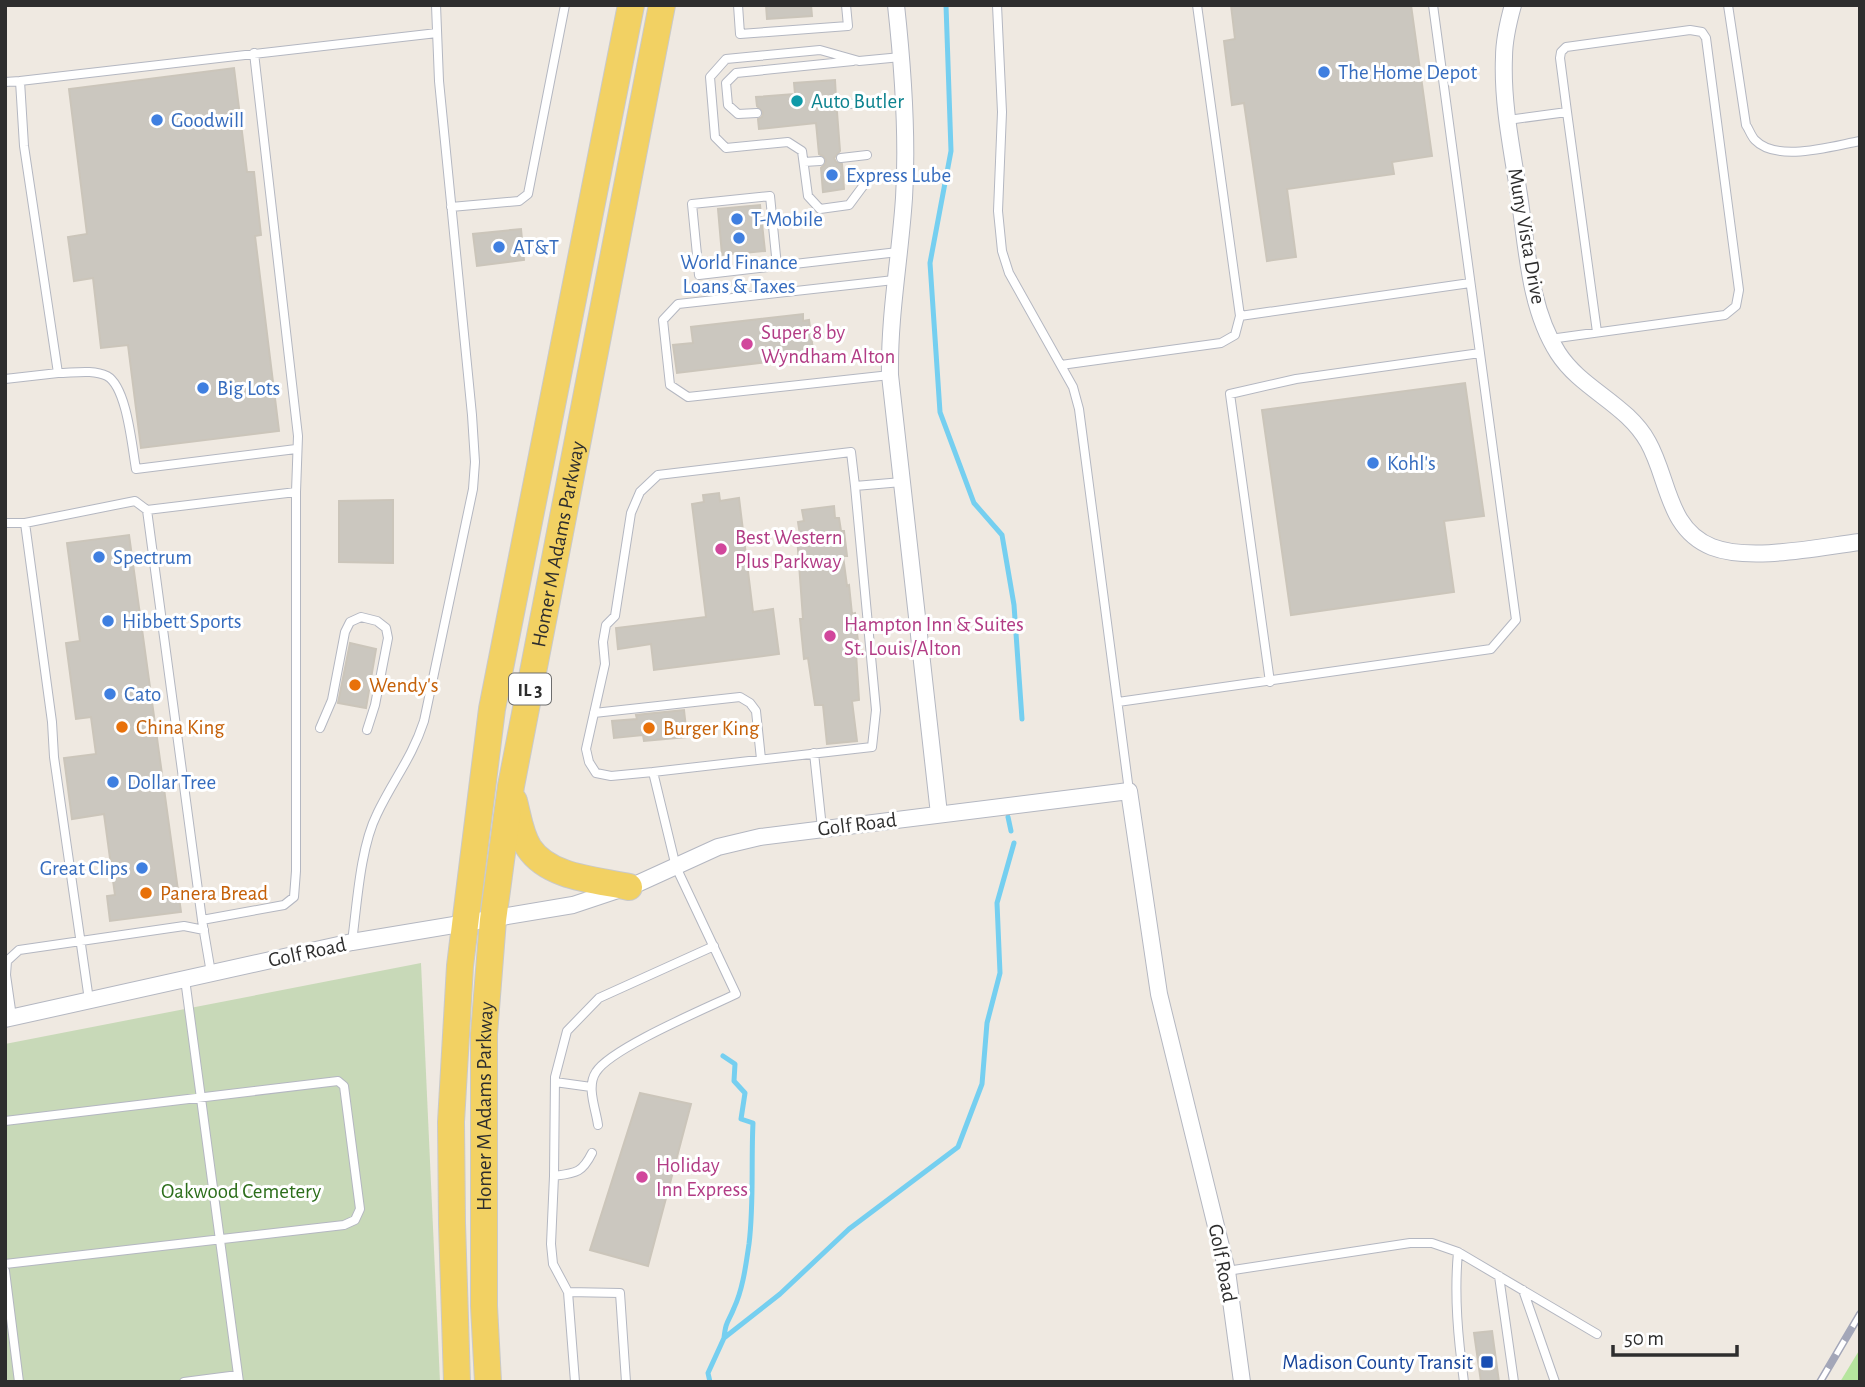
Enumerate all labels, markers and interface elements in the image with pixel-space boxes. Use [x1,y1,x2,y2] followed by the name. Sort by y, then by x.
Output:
[1338,62,1477,83] place label: The Home Depot
[1316,64,1332,80] marker: The Home Depot
[811,91,904,112] place label: Auto Butler
[789,93,805,109] marker: Auto Butler
[171,110,244,131] place label: Goodwill
[149,112,165,128] marker: Goodwill
[846,165,951,186] place label: Express Lube
[1504,166,1549,306] street label: Muny Vista Drive
[824,167,840,183] marker: Express Lube
[751,209,823,230] place label: T-Mobile
[729,211,745,227] marker: T-Mobile
[731,230,747,246] marker: World Finance Loans & Taxes
[513,237,559,258] place label: AT&T
[491,239,507,255] marker: AT&T
[680,252,798,297] place label: World Finance Loans & Taxes
[761,322,895,367] place label: Super 8 by Wyndham Alton
[739,336,755,352] marker: Super 8 by Wyndham Alton
[217,378,280,399] place label: Big Lots
[195,380,211,396] marker: Big Lots
[528,439,588,649] street label: Homer M Adams Parkway
[1387,453,1436,474] place label: Kohl's
[1365,455,1381,471] marker: Kohl's
[735,527,843,572] place label: Best Western Plus Parkway
[713,541,729,557] marker: Best Western Plus Parkway
[113,547,192,568] place label: Spectrum
[91,549,107,565] marker: Spectrum
[122,611,242,632] place label: Hibbett Sports
[100,613,116,629] marker: Hibbett Sports
[844,614,1024,659] place label: Hampton Inn & Suites St. Louis/Alton
[822,628,838,644] marker: Hampton Inn & Suites St. Louis/Alton
[509,674,551,704] road number: IL 3
[369,675,438,696] place label: Wendy's
[347,677,363,693] marker: Wendy's
[124,684,161,705] place label: Cato
[102,686,118,702] marker: Cato
[136,717,225,738] place label: China King
[663,718,760,739] place label: Burger King
[114,719,130,735] marker: China King
[641,720,657,736] marker: Burger King
[127,772,216,793] place label: Dollar Tree
[105,774,121,790] marker: Dollar Tree
[816,809,898,840] street label: Golf Road
[40,858,128,879] place label: Great Clips
[134,860,150,876] marker: Great Clips
[160,883,268,904] place label: Panera Bread
[138,885,154,901] marker: Panera Bread
[266,934,348,971] street label: Golf Road
[474,1001,498,1211] street label: Homer M Adams Parkway
[656,1155,748,1200] place label: Holiday Inn Express
[634,1169,650,1185] marker: Holiday Inn Express
[161,1181,321,1202] park label: Oakwood Cemetery
[1205,1222,1240,1304] street label: Golf Road
[1613,1314,1737,1358] scale bar
[1624,1328,1664,1349] text: 50 m
[1282,1352,1473,1373] place label: Madison County Transit
[1479,1354,1495,1370] marker: Madison County Transit

